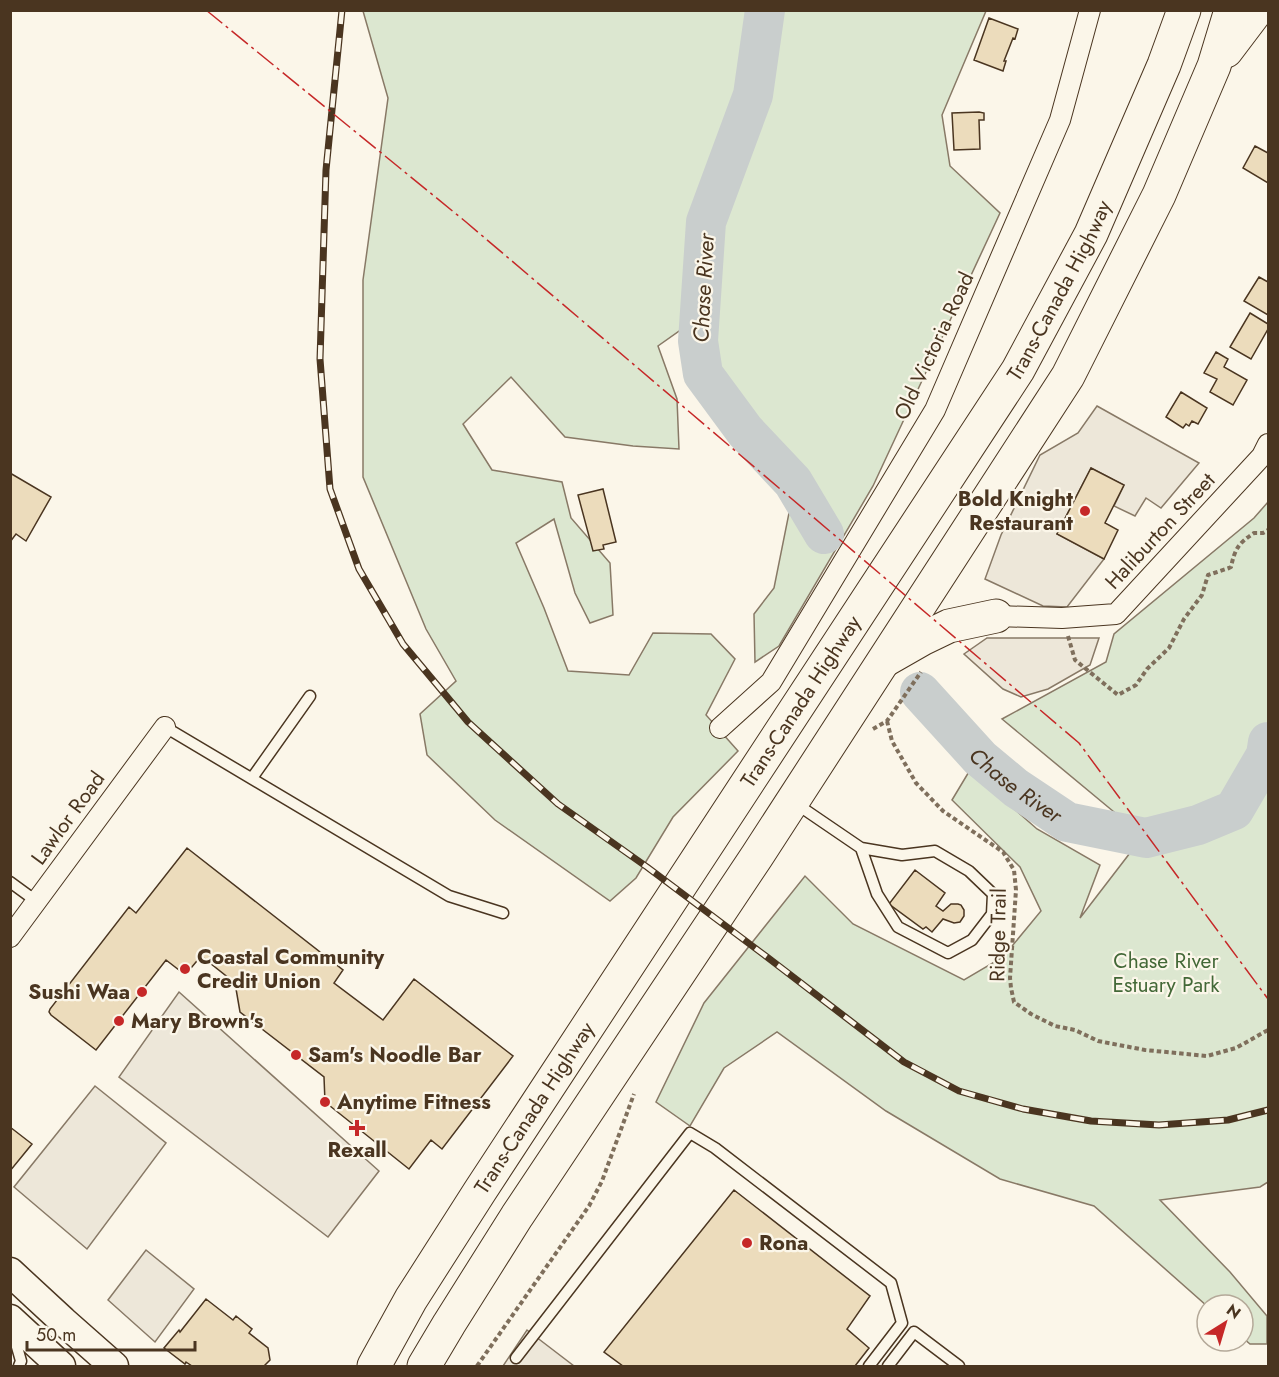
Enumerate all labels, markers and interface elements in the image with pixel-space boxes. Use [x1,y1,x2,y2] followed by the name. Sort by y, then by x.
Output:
[1000,195,1119,387] street label: Trans-Canada Highway
[684,231,722,343] water label: Chase River
[887,267,981,425] street label: Old Victoria Road
[1098,466,1222,596] street label: Haliburton Street
[958,484,1073,538] place label: Bold Knight Restaurant
[1078,504,1092,518] marker: Bold Knight Restaurant
[733,609,869,793] street label: Trans-Canada Highway
[962,740,1070,831] water label: Chase River
[24,765,112,871] street label: Lawlor Road
[982,888,1014,982] street label: Ridge Trail
[197,942,385,996] place label: Coastal Community Credit Union
[1113,946,1220,1000] park label: Chase River Estuary Park
[178,962,192,976] marker: Coastal Community Credit Union
[28,977,130,1007] place label: Sushi Waa
[135,985,149,999] marker: Sushi Waa
[131,1006,264,1036] place label: Mary Brown's
[112,1014,126,1028] marker: Mary Brown's
[467,1015,602,1200] street label: Trans-Canada Highway
[308,1040,482,1070] place label: Sam's Noodle Bar
[289,1048,303,1062] marker: Sam's Noodle Bar
[336,1087,491,1117] place label: Anytime Fitness
[318,1095,332,1109] marker: Anytime Fitness
[350,1121,364,1135] marker: Rexall
[327,1135,387,1165] place label: Rexall
[759,1228,808,1258] place label: Rona
[740,1236,754,1250] marker: Rona
[1195,1293,1255,1353] north arrow
[1222,1298,1246,1324] text: N
[27,1314,195,1352] scale bar
[36,1322,76,1348] text: 50 m

